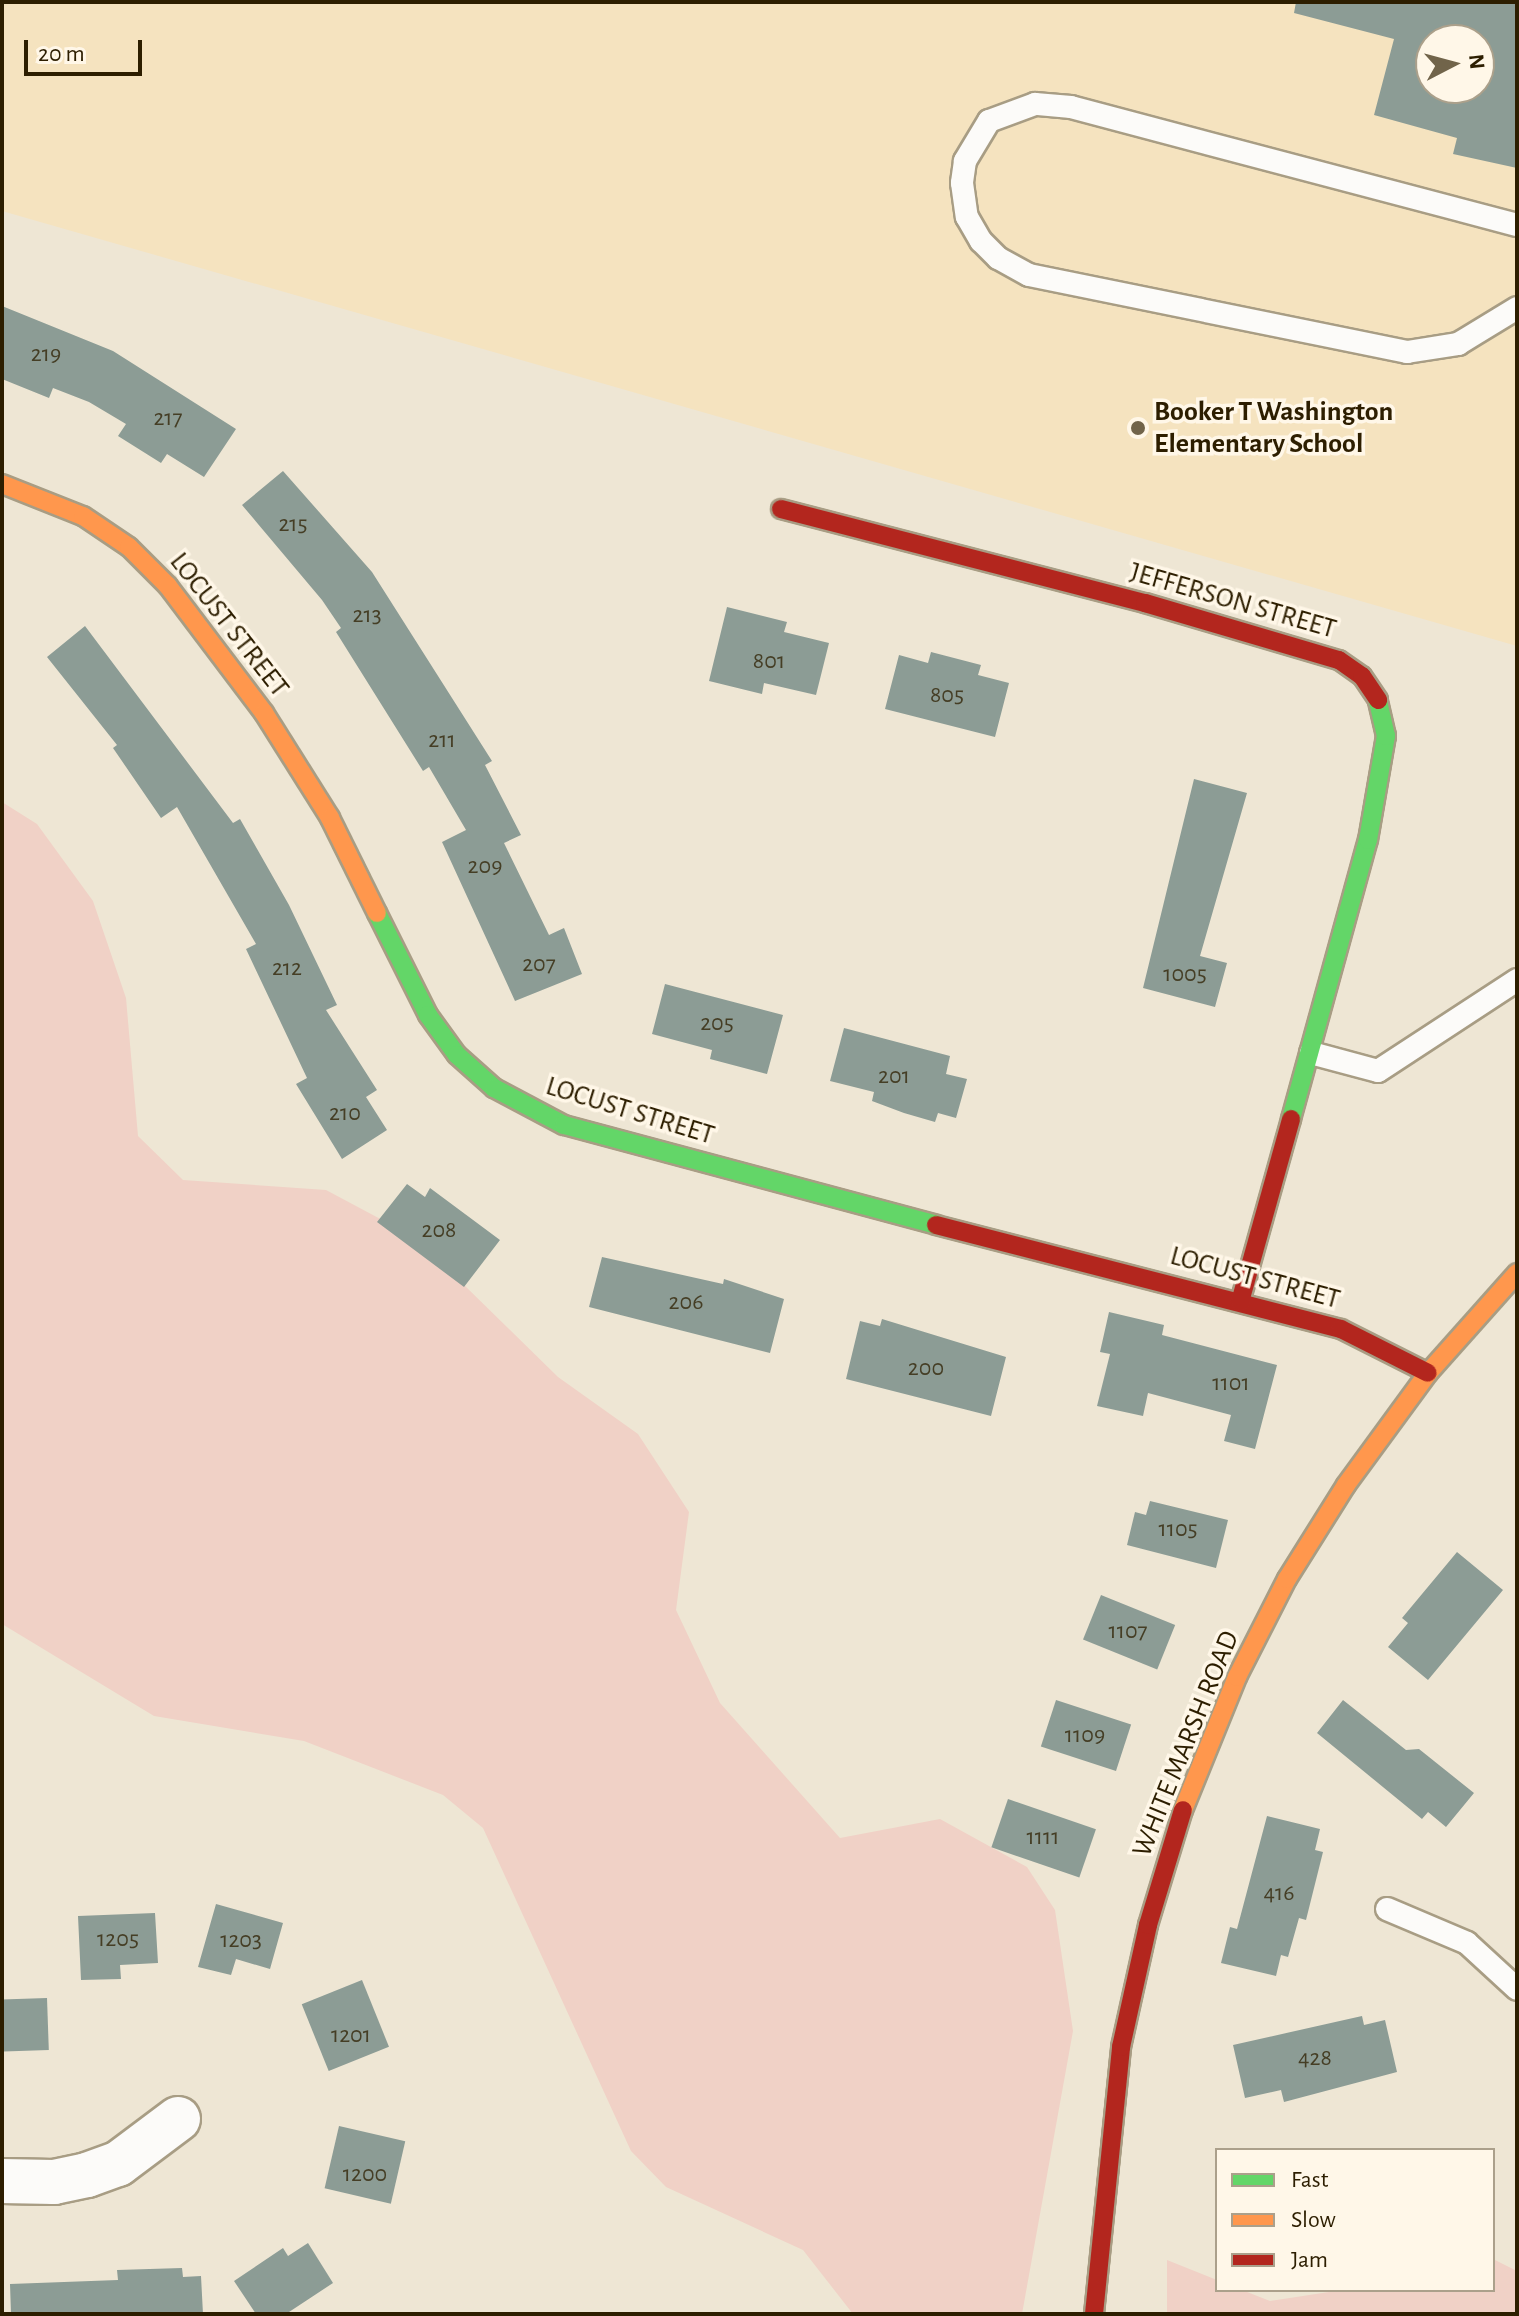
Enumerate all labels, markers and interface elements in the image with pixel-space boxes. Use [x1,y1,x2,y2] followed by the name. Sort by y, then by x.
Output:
[28,24,146,74] scale bar
[1415,24,1495,104] north arrow
[38,42,85,66] text: 20 m
[1465,53,1489,70] text: N
[31,341,61,369] house number: 219
[1154,395,1393,461] place label: Booker T Washington Elementary School
[153,405,183,433] house number: 217
[1129,419,1147,437] marker: Booker T Washington Elementary School
[278,511,308,539] house number: 215
[162,546,296,704] street label: LOCUST STREET
[1126,555,1340,647] street label: JEFFERSON STREET
[352,602,382,630] house number: 213
[753,648,785,676] house number: 801
[930,682,964,710] house number: 805
[428,727,456,755] house number: 211
[468,853,502,881] house number: 209
[522,951,556,979] house number: 207
[272,955,302,983] house number: 212
[1163,961,1207,989] house number: 1005
[700,1010,734,1038] house number: 205
[878,1063,910,1091] house number: 201
[542,1069,718,1153] street label: LOCUST STREET
[329,1100,361,1128] house number: 210
[422,1217,456,1245] house number: 208
[1166,1239,1344,1317] street label: LOCUST STREET
[669,1289,703,1317] house number: 206
[908,1355,944,1383] house number: 200
[1212,1370,1250,1398] house number: 1101
[1158,1516,1198,1544] house number: 1105
[1108,1618,1148,1646] house number: 1107
[1125,1626,1247,1862] street label: WHITE MARSH ROAD
[1065,1722,1105,1750] house number: 1109
[1026,1824,1060,1852] house number: 1111
[1263,1880,1295,1908] house number: 416
[97,1926,139,1954] house number: 1205
[220,1927,262,1955] house number: 1203
[331,2022,371,2050] house number: 1201
[1298,2045,1332,2073] house number: 428
[1215,2148,1495,2292] legend
[343,2161,387,2189] house number: 1200
[1291,2168,1328,2192] text: Fast
[1291,2208,1336,2232] text: Slow
[1291,2248,1328,2272] text: Jam

